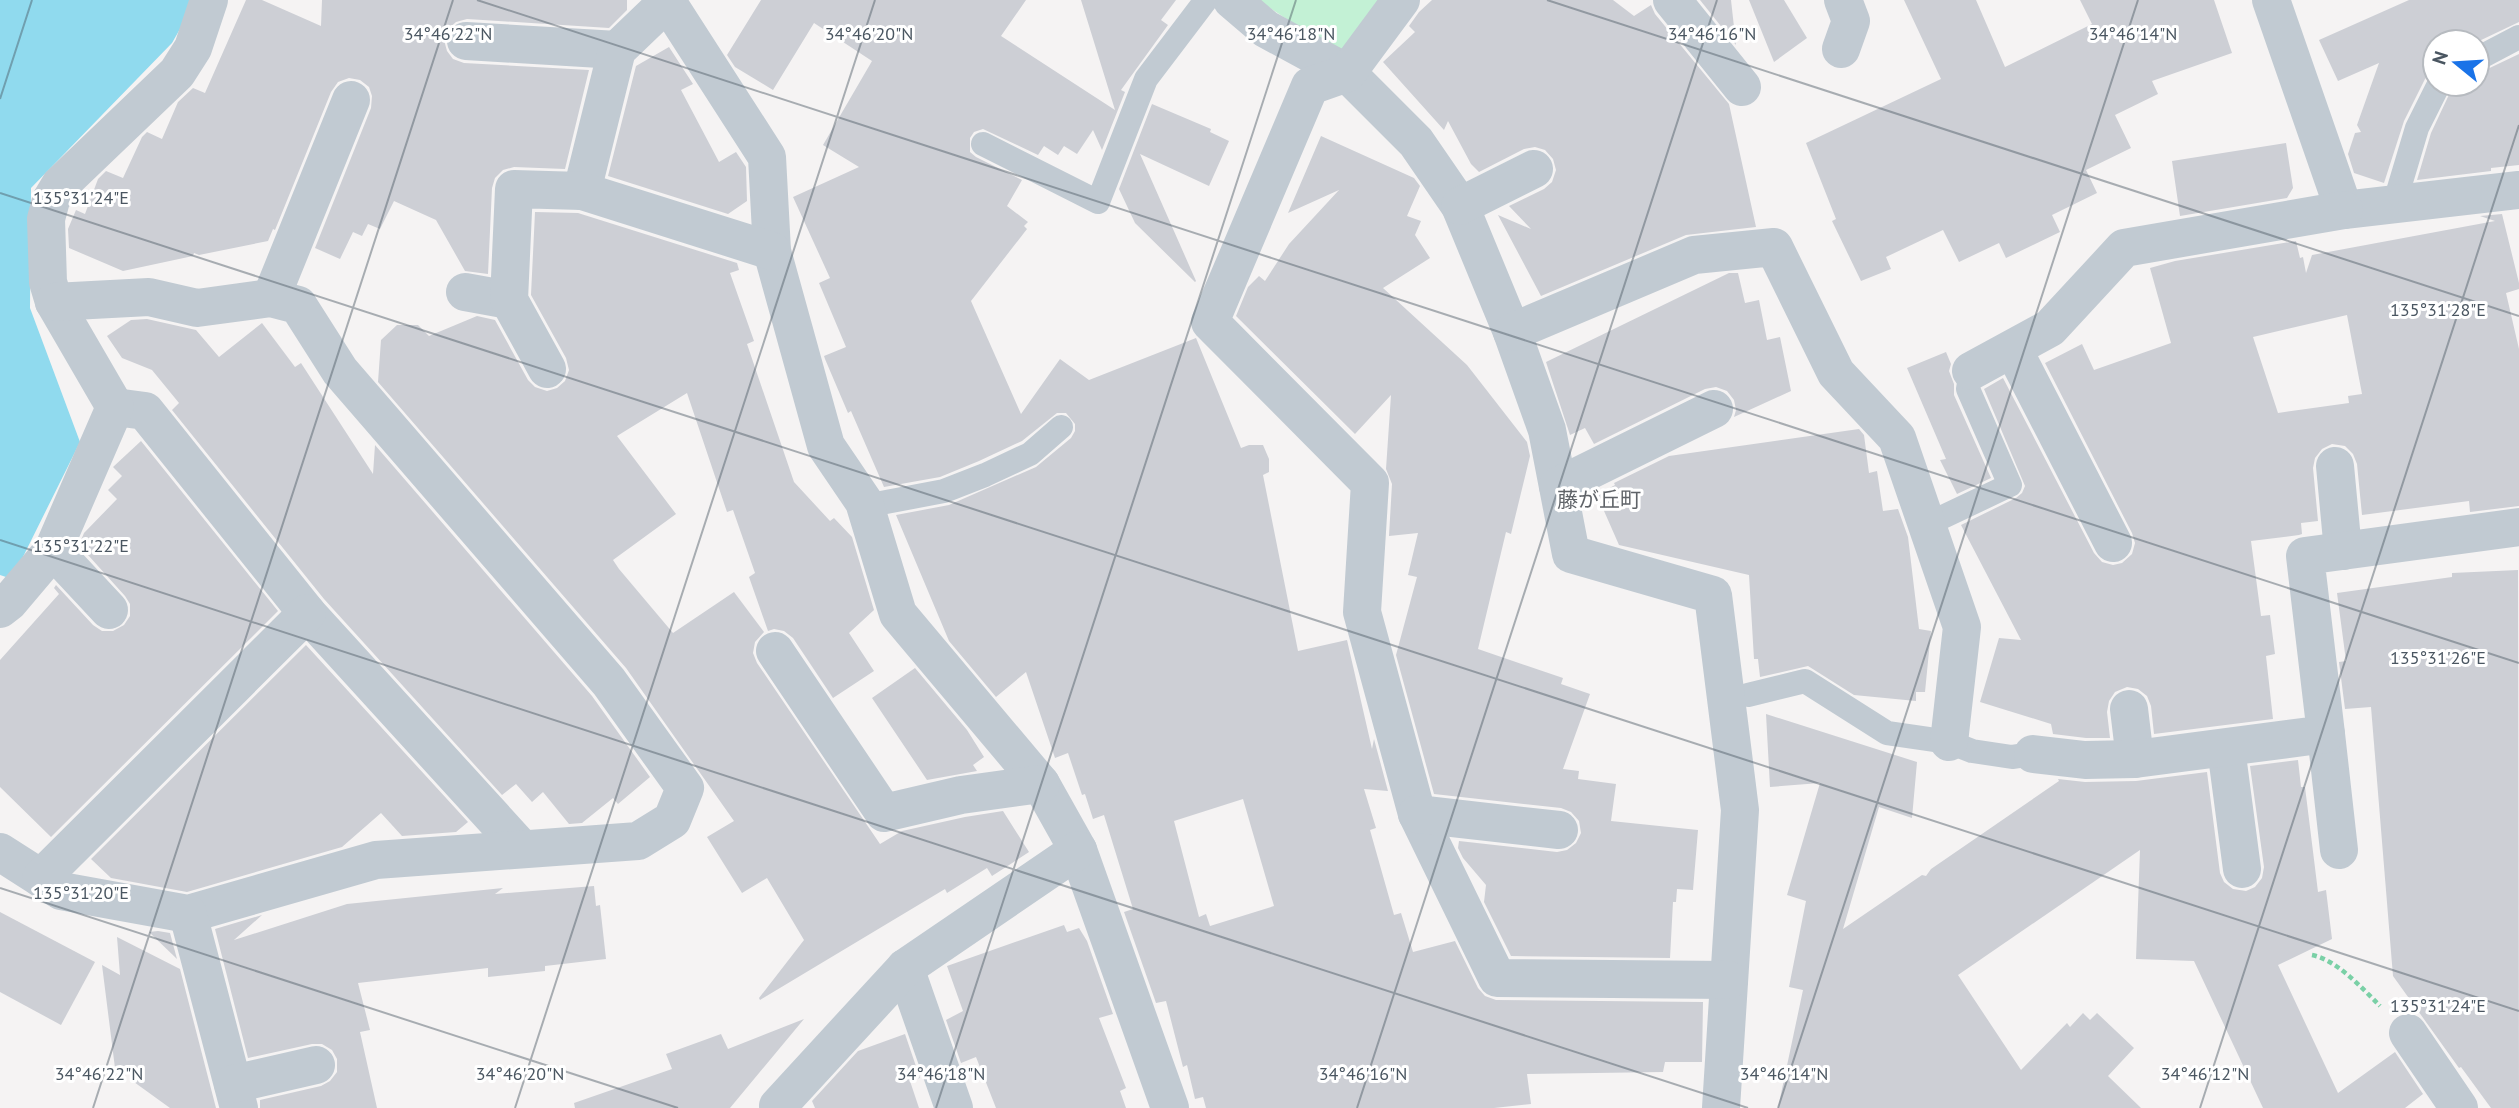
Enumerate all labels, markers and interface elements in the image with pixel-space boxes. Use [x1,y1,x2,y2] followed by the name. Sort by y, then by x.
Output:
[404,22,492,45] text: 34°46'22"N
[825,22,913,45] text: 34°46'20"N
[1247,22,1335,45] text: 34°46'18"N
[1668,22,1756,45] text: 34°46'16"N
[2089,22,2177,45] text: 34°46'14"N
[2421,28,2491,98] north arrow
[2426,48,2453,67] text: N
[33,186,129,209] text: 135°31'24"E
[2390,298,2486,321] text: 135°31'28"E
[1557,486,1641,513] district label: 藤が丘町
[33,534,129,557] text: 135°31'22"E
[2390,646,2486,669] text: 135°31'26"E
[33,881,129,904] text: 135°31'20"E
[2390,994,2486,1017] text: 135°31'24"E
[55,1062,143,1085] text: 34°46'22"N
[476,1062,564,1085] text: 34°46'20"N
[897,1062,985,1085] text: 34°46'18"N
[1319,1062,1407,1085] text: 34°46'16"N
[1740,1062,1828,1085] text: 34°46'14"N
[2161,1062,2249,1085] text: 34°46'12"N

